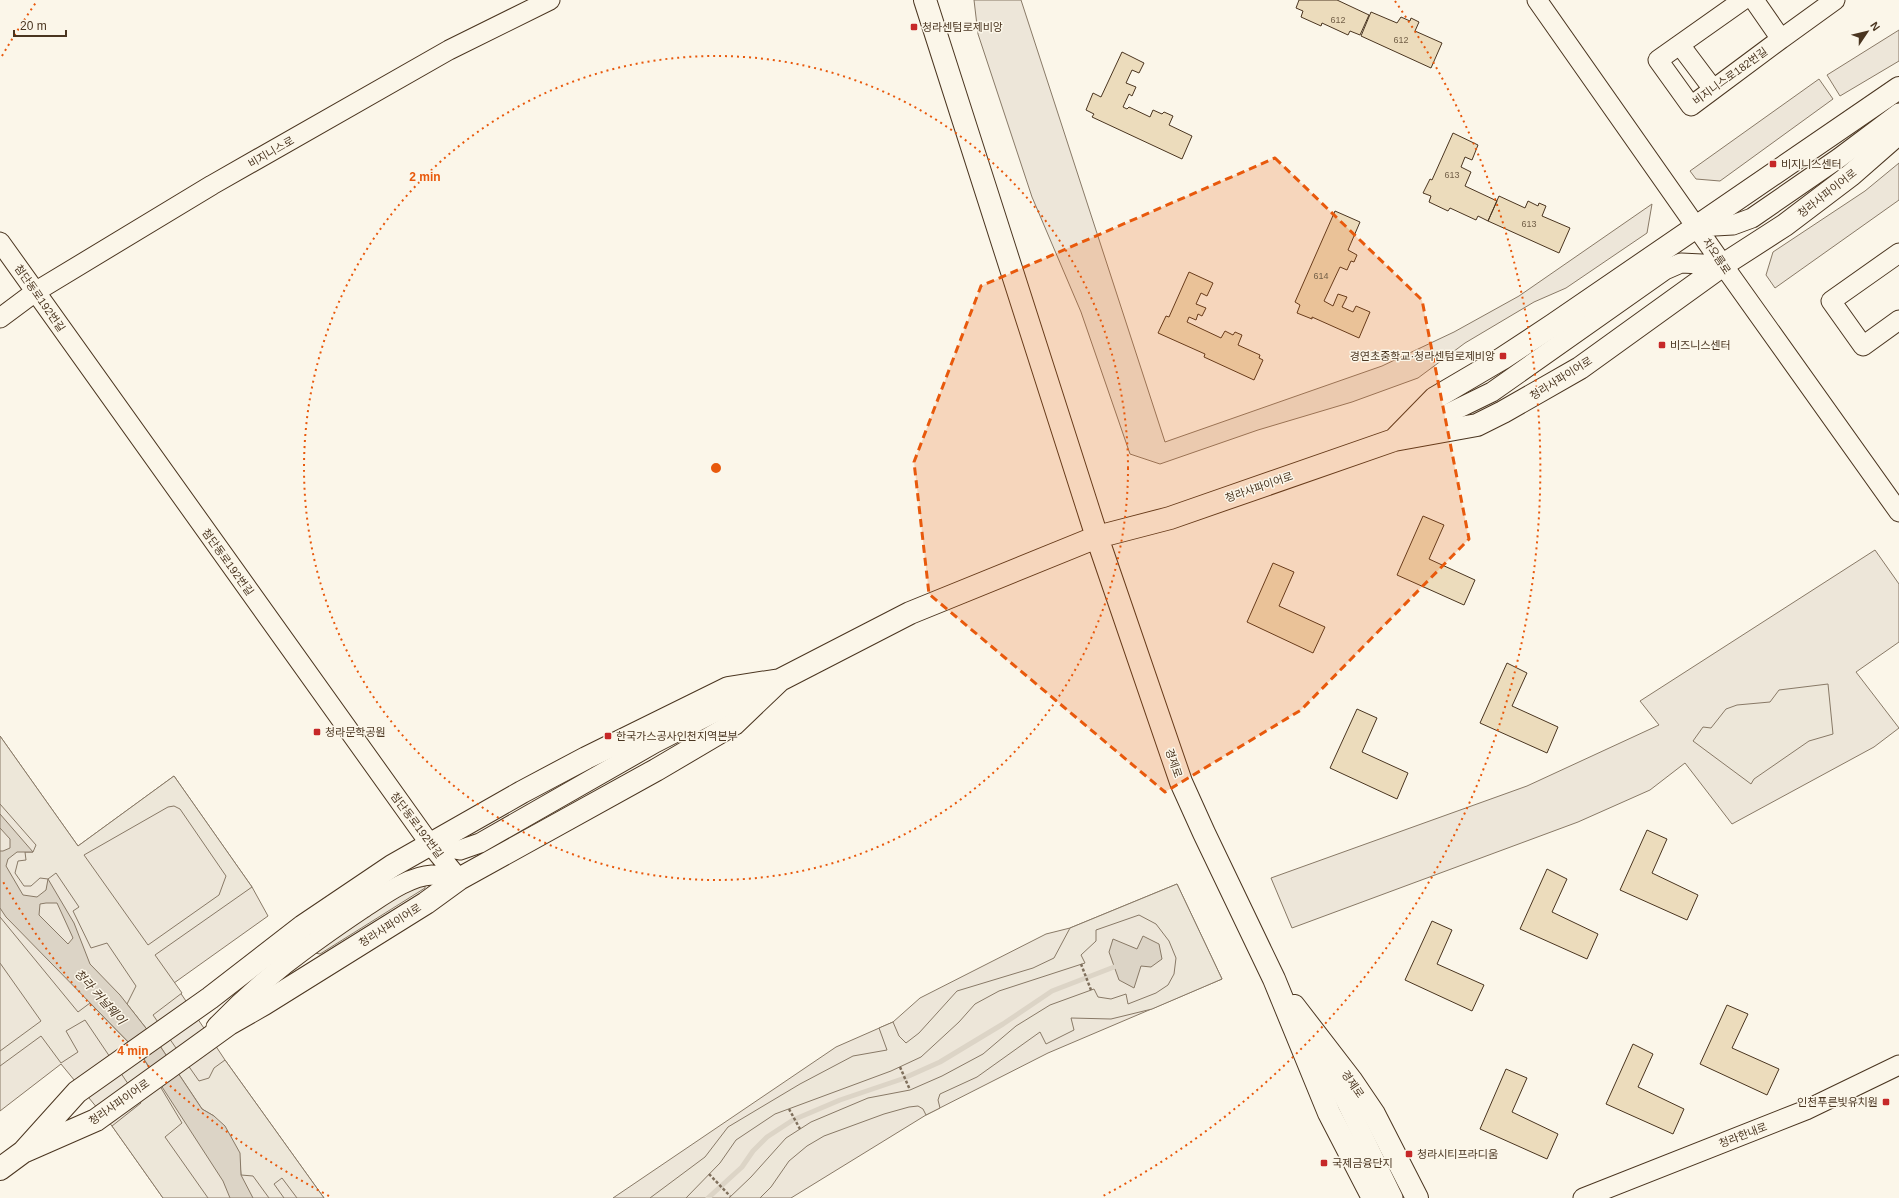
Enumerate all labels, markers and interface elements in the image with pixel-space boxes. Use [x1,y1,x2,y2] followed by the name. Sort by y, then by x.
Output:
[14,12,66,38] scale bar
[1847,12,1887,52] north arrow
[1330,15,1346,25] house number: 612
[20,19,47,33] text: 20 m
[1868,20,1882,33] text: N
[922,21,1003,33] place label: 청라센텀로제비앙
[909,22,919,32] marker: 청라센텀로제비앙
[1393,35,1409,45] house number: 612
[1690,45,1770,107] street label: 비지니스로182번길
[246,134,296,170] street label: 비지니스로
[1781,158,1842,170] place label: 비지니스센터
[1768,159,1778,169] marker: 비지니스센터
[1795,166,1859,220] street label: 청라사파이어로
[409,170,441,184] text: 2 min
[1444,170,1460,180] house number: 613
[1521,219,1537,229] house number: 613
[1701,236,1733,276] street label: 차오름로
[12,262,68,334] street label: 첨단동로192번길
[1313,271,1329,281] house number: 614
[1670,339,1731,351] place label: 비즈니스센터
[1657,340,1667,350] marker: 비즈니스센터
[1350,350,1495,362] place label: 경연초중학교·청라센텀로제비앙
[1498,351,1508,361] marker: 경연초중학교·청라센텀로제비앙
[1528,354,1594,402] street label: 청라사파이어로
[709,461,723,475] centre of rings
[1224,470,1294,504] street label: 청라사파이어로
[200,526,256,598] street label: 첨단동로192번길
[325,726,386,738] place label: 청라문학공원
[312,727,322,737] marker: 청라문학공원
[616,730,737,742] place label: 한국가스공사인천지역본부
[603,731,613,741] marker: 한국가스공사인천지역본부
[1163,747,1185,779] street label: 경제로
[388,790,446,860] street label: 첨단동로192번길
[357,901,423,949] street label: 청라사파이어로
[72,966,129,1028] water label: 청라 커널웨이
[117,1044,149,1058] text: 4 min
[1339,1068,1367,1100] street label: 경제로
[87,1077,151,1127] street label: 청라사파이어로
[1797,1096,1878,1108] place label: 인천푸른빛유치원
[1881,1097,1891,1107] marker: 인천푸른빛유치원
[1717,1120,1769,1150] street label: 청라한내로
[1417,1148,1498,1160] place label: 청라시티프라디움
[1404,1149,1414,1159] marker: 청라시티프라디움
[1332,1157,1393,1169] place label: 국제금융단지
[1319,1158,1329,1168] marker: 국제금융단지

